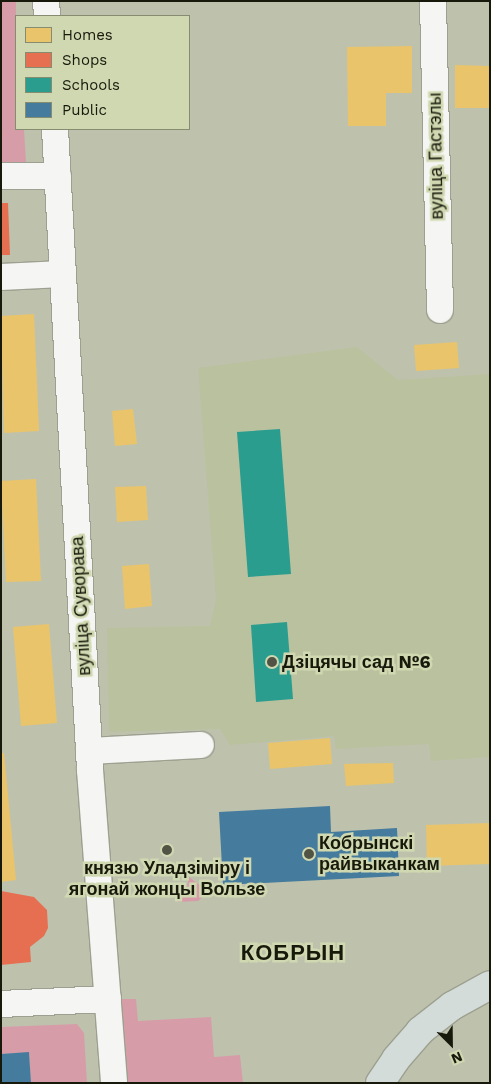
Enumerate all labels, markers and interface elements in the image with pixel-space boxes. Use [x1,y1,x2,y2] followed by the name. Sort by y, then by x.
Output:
[15,15,190,130] legend
[62,26,113,44] text: Homes
[62,51,107,69] text: Shops
[62,76,120,94] text: Schools
[424,92,448,220] street label: вуліца Гастэлы
[62,101,107,119] text: Public
[67,536,95,676] street label: вуліца Суворава
[282,651,431,673] place label: Дзіцячы сад №6
[266,656,278,668] marker: Дзіцячы сад №6
[319,833,440,876] place label: Кобрынскі райвыканкам
[161,844,173,856] marker: князю Уладзіміру і ягонай жонцы Вользе
[303,848,315,860] marker: Кобрынскі райвыканкам
[69,858,265,901] place label: князю Уладзіміру і ягонай жонцы Вользе
[240,940,346,966] district label: КОБРЫН
[426,1019,476,1069] north arrow
[449,1048,465,1067] text: N

